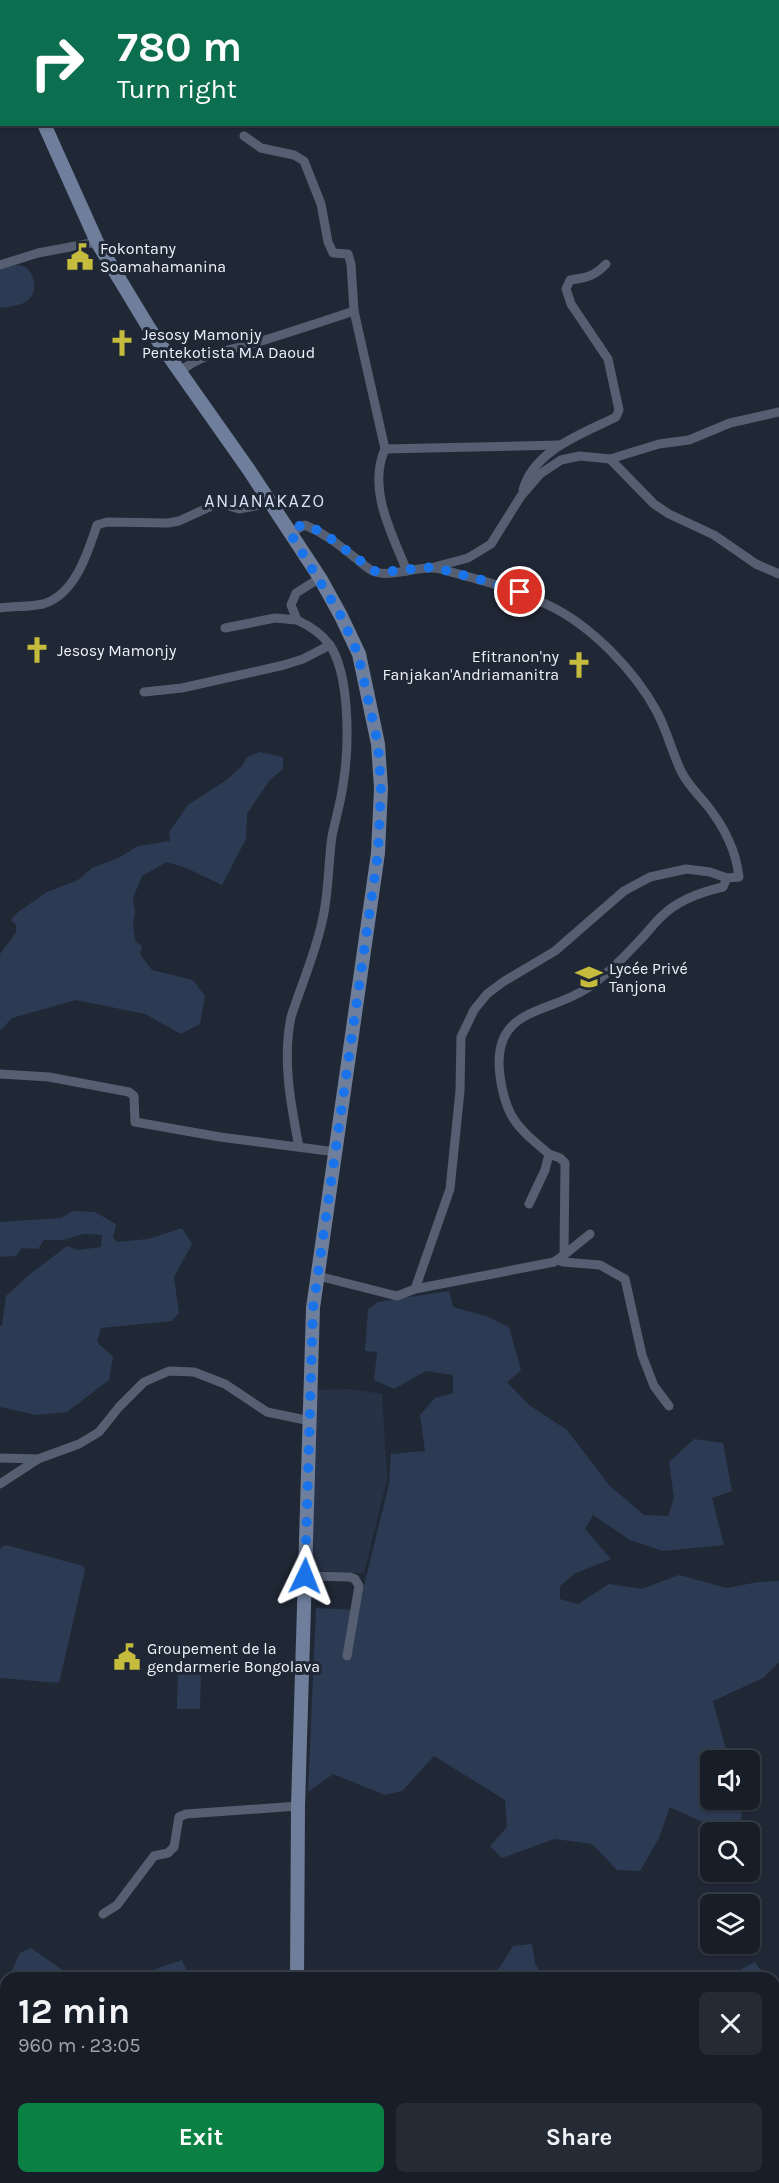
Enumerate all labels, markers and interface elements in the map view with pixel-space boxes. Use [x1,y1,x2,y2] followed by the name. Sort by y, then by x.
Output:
[117,22,242,72] text: 780 m
[18,24,96,102] icon: right
[117,73,237,105] text: Turn right
[100,239,226,276] place label: Fokontany Soamahamanina
[65,242,95,272] public building icon: Fokontany Soamahamanina
[142,325,315,362] place label: Jesosy Mamonjy Pentekotista M.A Daoud
[107,328,137,358] church icon: Jesosy Mamonjy Pentekotista M.A Daoud
[204,490,326,512] district label: ANJANAKAZO
[494,566,545,617] pin
[503,575,536,608] icon: arrive
[22,635,52,665] church icon: Jesosy Mamonjy
[57,641,177,660] place label: Jesosy Mamonjy
[383,647,560,684] place label: Efitranon'ny Fanjakan'Andriamanitra
[564,650,594,680] church icon: Efitranon'ny Fanjakan'Andriamanitra
[609,959,688,996] place label: Lycée Privé Tanjona
[574,962,604,992] school or university icon: Lycée Privé Tanjona
[273,1544,337,1608] position arrow
[147,1639,320,1676] place label: Groupement de la gendarmerie Bongolava
[112,1642,142,1672] public building icon: Groupement de la gendarmerie Bongolava
[700,1750,760,1954] map controls
[700,1750,760,1810] button: sound
[700,1822,760,1882] button: search
[700,1894,760,1954] button: layers
[18,1990,130,2032] text: 12 min
[699,1992,762,2055] button: close
[18,2034,141,2057] text: 960 m · 23:05
[18,2103,384,2172] button: Exit
[396,2103,762,2172] button: Share

